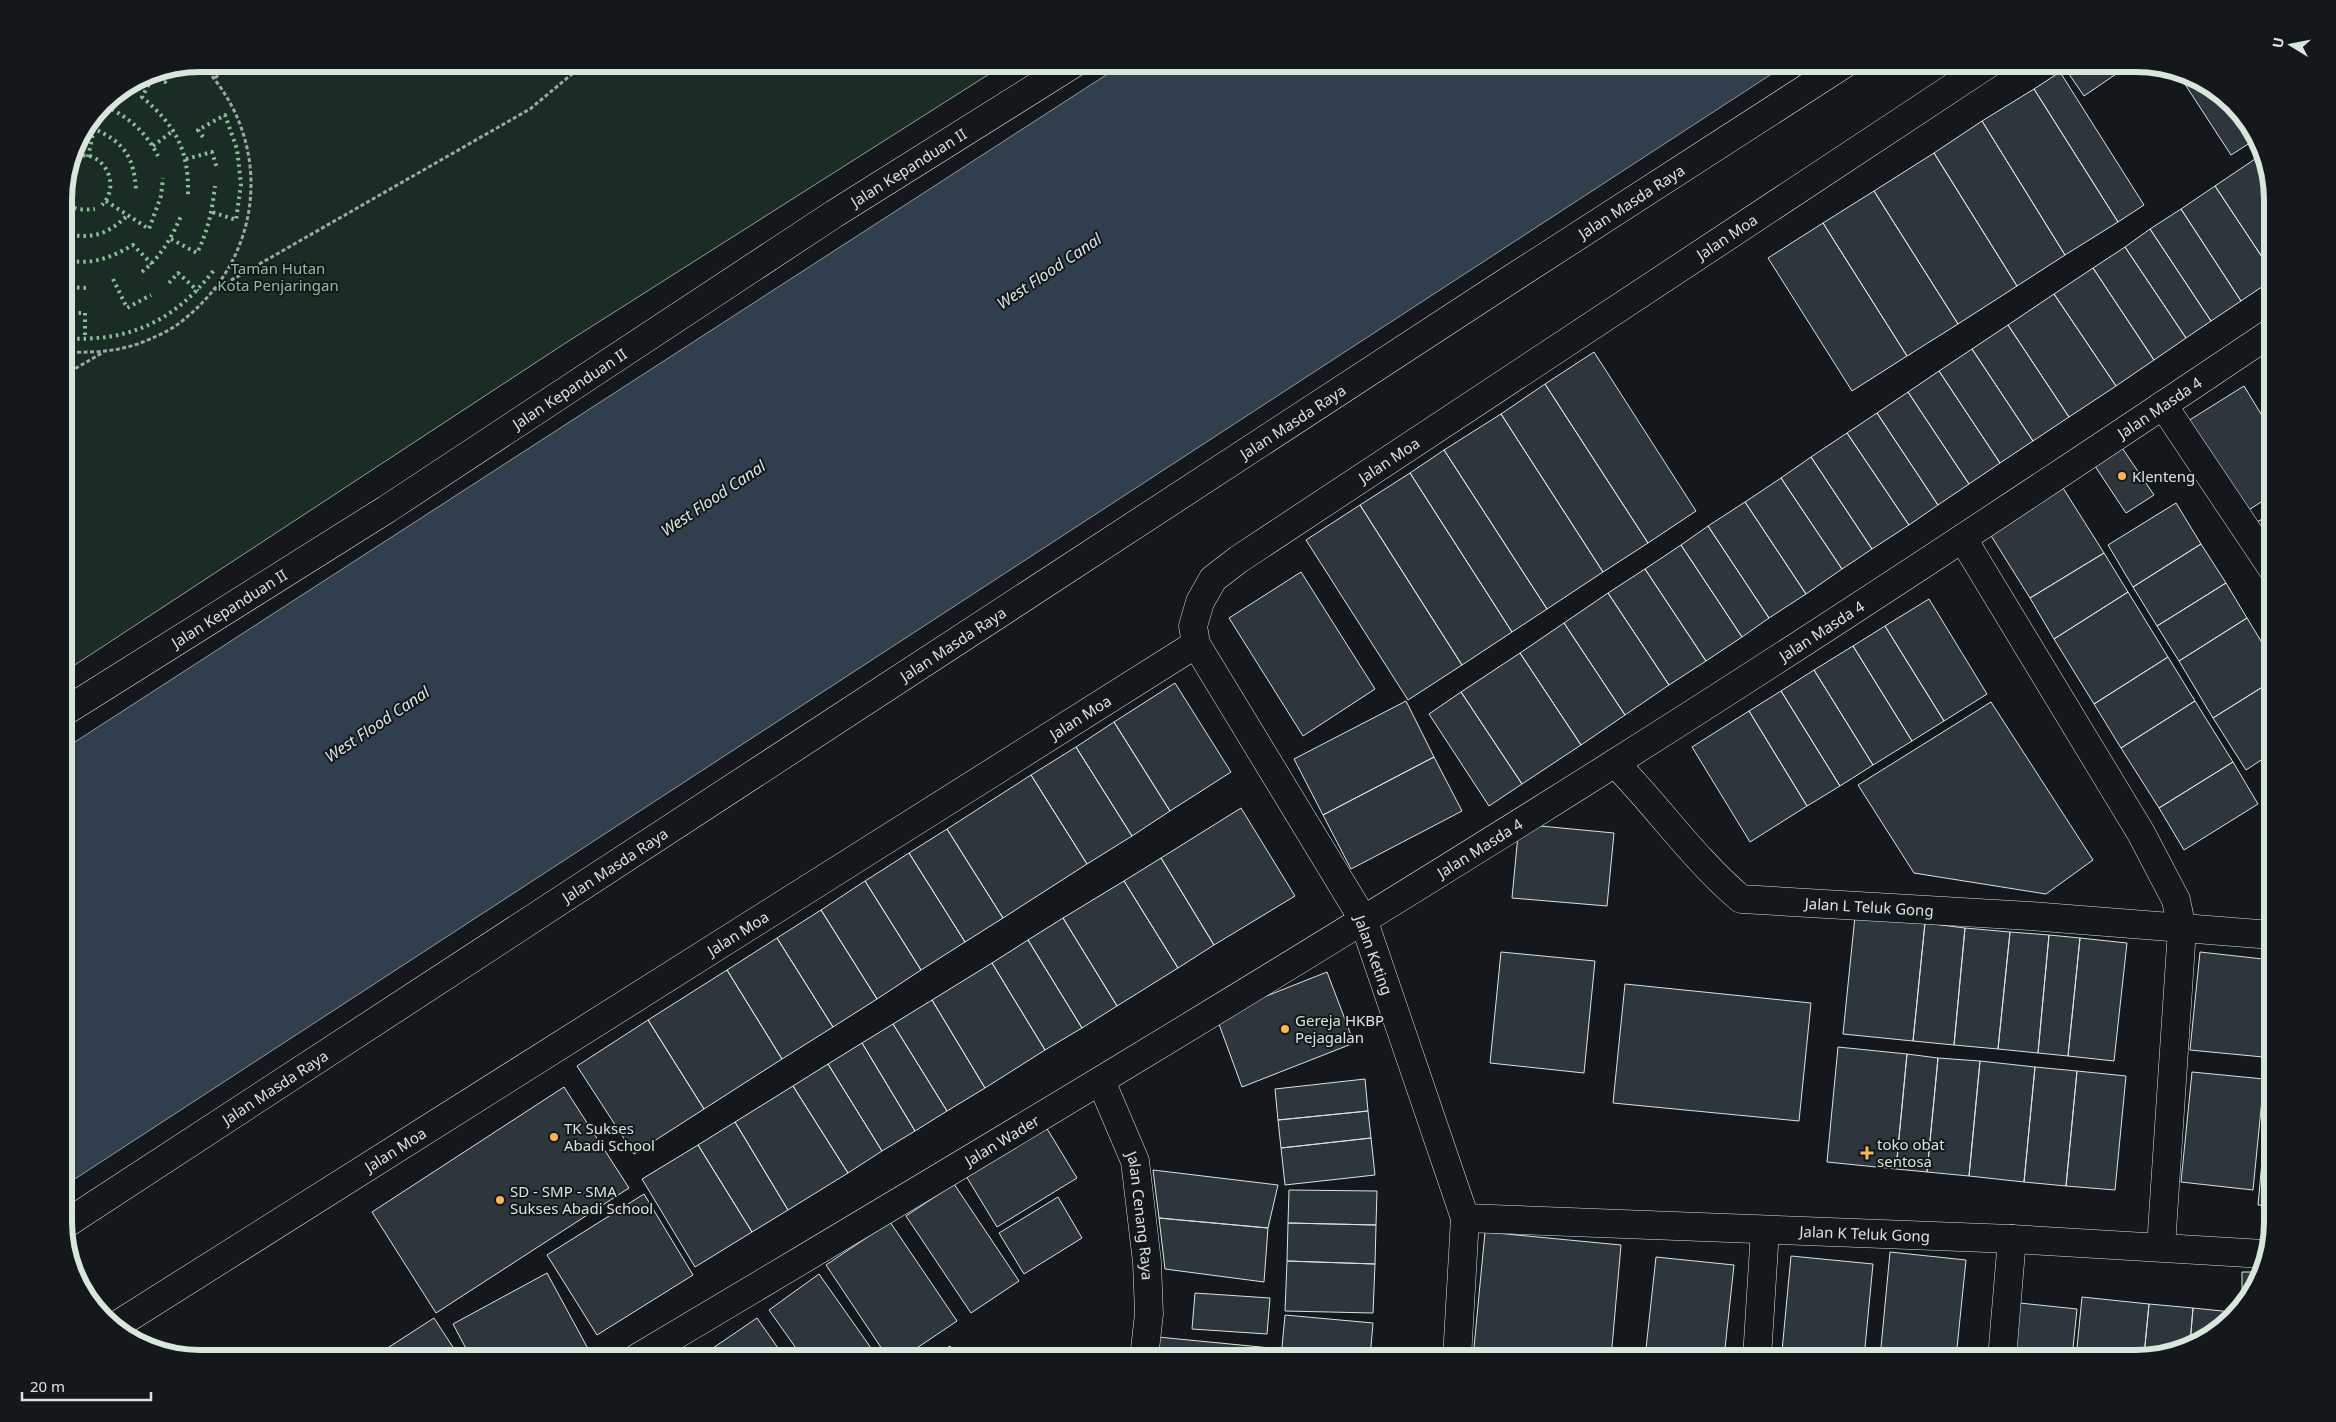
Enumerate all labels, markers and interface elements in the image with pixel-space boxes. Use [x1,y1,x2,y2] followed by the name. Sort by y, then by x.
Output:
[2266,20,2316,70] north arrow
[2267,36,2288,50] text: U
[845,123,970,212] street label: Jalan Kepanduan II
[1573,160,1688,244] street label: Jalan Masda Raya
[1691,209,1761,265] street label: Jalan Moa
[992,227,1106,314] water label: West Flood Canal
[217,258,339,295] park label: Taman Hutan Kota Penjaringan
[507,344,630,435] street label: Jalan Kepanduan II
[2112,372,2206,444] street label: Jalan Masda 4
[1234,380,1350,465] street label: Jalan Masda Raya
[1353,433,1423,488] street label: Jalan Moa
[656,454,770,541] water label: West Flood Canal
[2132,466,2195,486] place label: Klenteng
[2116,470,2128,482] marker: Klenteng
[166,564,291,653] street label: Jalan Kepanduan II
[1774,596,1868,667] street label: Jalan Masda 4
[894,602,1010,687] street label: Jalan Masda Raya
[320,680,434,767] water label: West Flood Canal
[1044,690,1115,745] street label: Jalan Moa
[1431,813,1527,883] street label: Jalan Masda 4
[556,823,672,908] street label: Jalan Masda Raya
[1802,893,1934,920] street label: Jalan L Teluk Gong
[701,906,772,961] street label: Jalan Moa
[1350,910,1398,998] street label: Jalan Keting
[1295,1010,1384,1047] place label: Gereja HKBP Pejagalan
[1279,1023,1291,1035] marker: Gereja HKBP Pejagalan
[216,1045,332,1130] street label: Jalan Masda Raya
[959,1110,1043,1171] street label: Jalan Wader
[564,1118,655,1155] place label: TK Sukses Abadi School
[359,1123,430,1177] street label: Jalan Moa
[548,1131,560,1143] marker: TK Sukses Abadi School
[1877,1134,1945,1171] place label: toko obat sentosa
[1121,1146,1158,1281] street label: Jalan Cenang Raya
[1861,1147,1873,1159] marker: toko obat sentosa
[510,1181,653,1218] place label: SD - SMP - SMA Sukses Abadi School
[494,1194,506,1206] marker: SD - SMP - SMA Sukses Abadi School
[1797,1221,1930,1246] street label: Jalan K Teluk Gong
[22,1370,151,1402] scale bar
[30,1376,65,1396] text: 20 m

